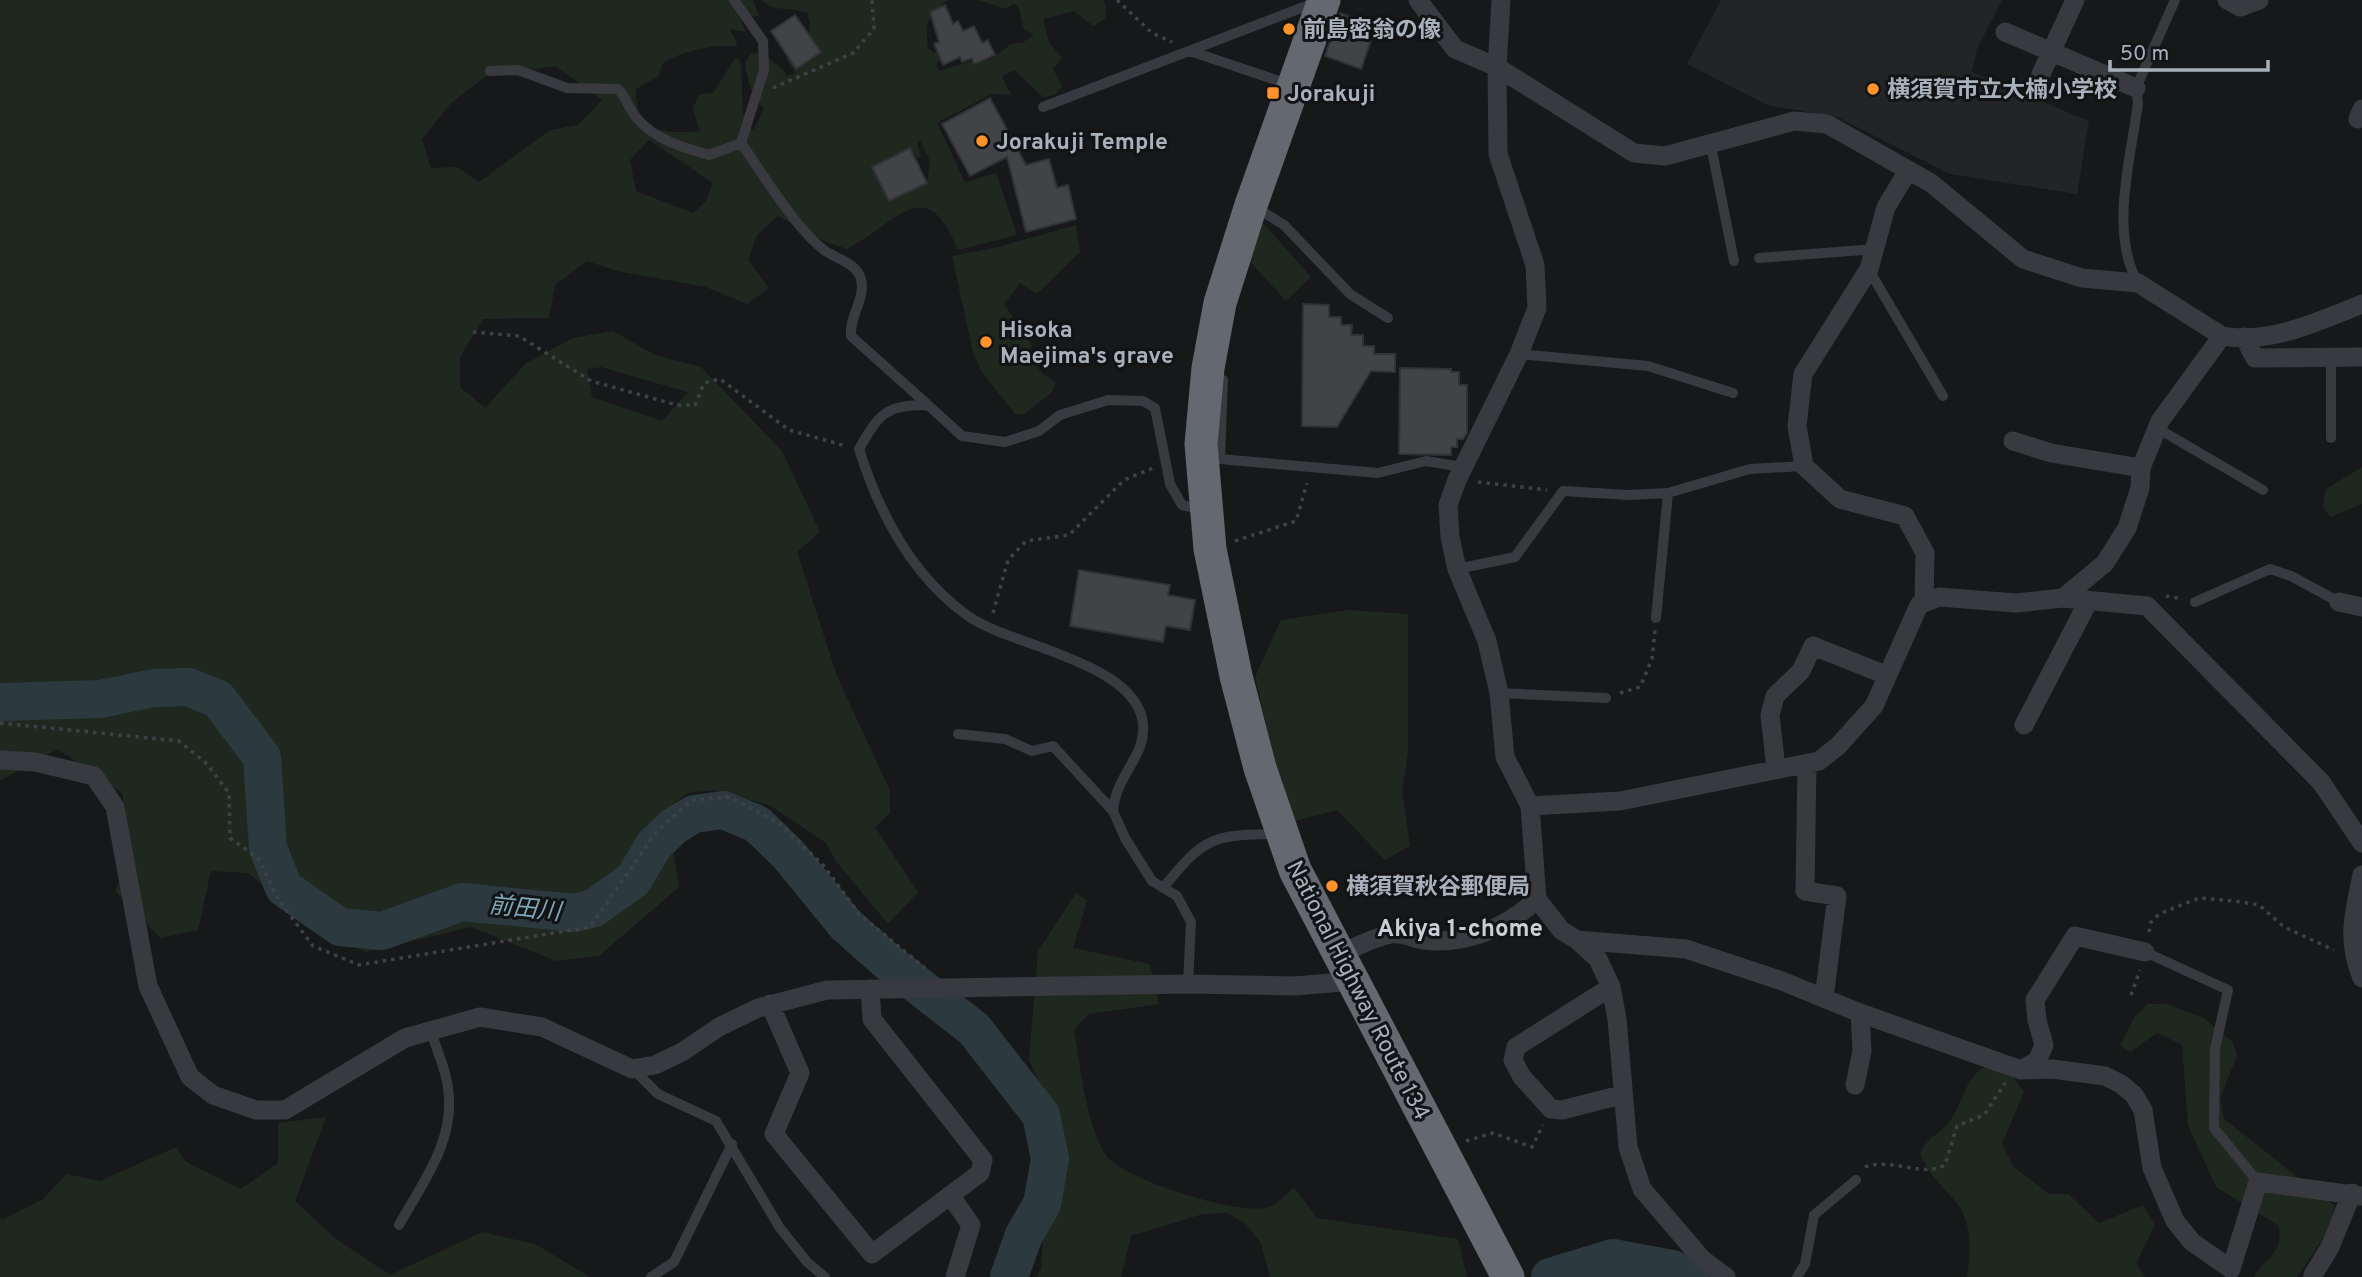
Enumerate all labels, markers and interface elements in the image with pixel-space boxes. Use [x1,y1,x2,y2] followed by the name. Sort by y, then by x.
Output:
[1303,17,1441,46] place label: 前島密翁の像
[1281,21,1297,37] marker: 前島密翁の像
[2110,28,2268,72] scale bar
[2120,41,2169,68] text: 50 m
[1887,77,2117,106] place label: 横須賀市立大楠小学校
[1287,81,1375,110] place label: Jorakuji
[1865,81,1881,97] marker: 横須賀市立大楠小学校
[1265,85,1281,101] marker: Jorakuji
[996,129,1168,158] place label: Jorakuji Temple
[974,133,990,149] marker: Jorakuji Temple
[1000,317,1174,372] place label: Hisoka Maejima's grave
[978,334,994,350] marker: Hisoka Maejima's grave
[1279,856,1435,1126] street label: National Highway Route 134
[1346,874,1530,903] place label: 横須賀秋谷郵便局
[1324,878,1340,894] marker: 横須賀秋谷郵便局
[487,891,565,929] water label: 前田川
[1377,915,1543,945] district label: Akiya 1-chome

